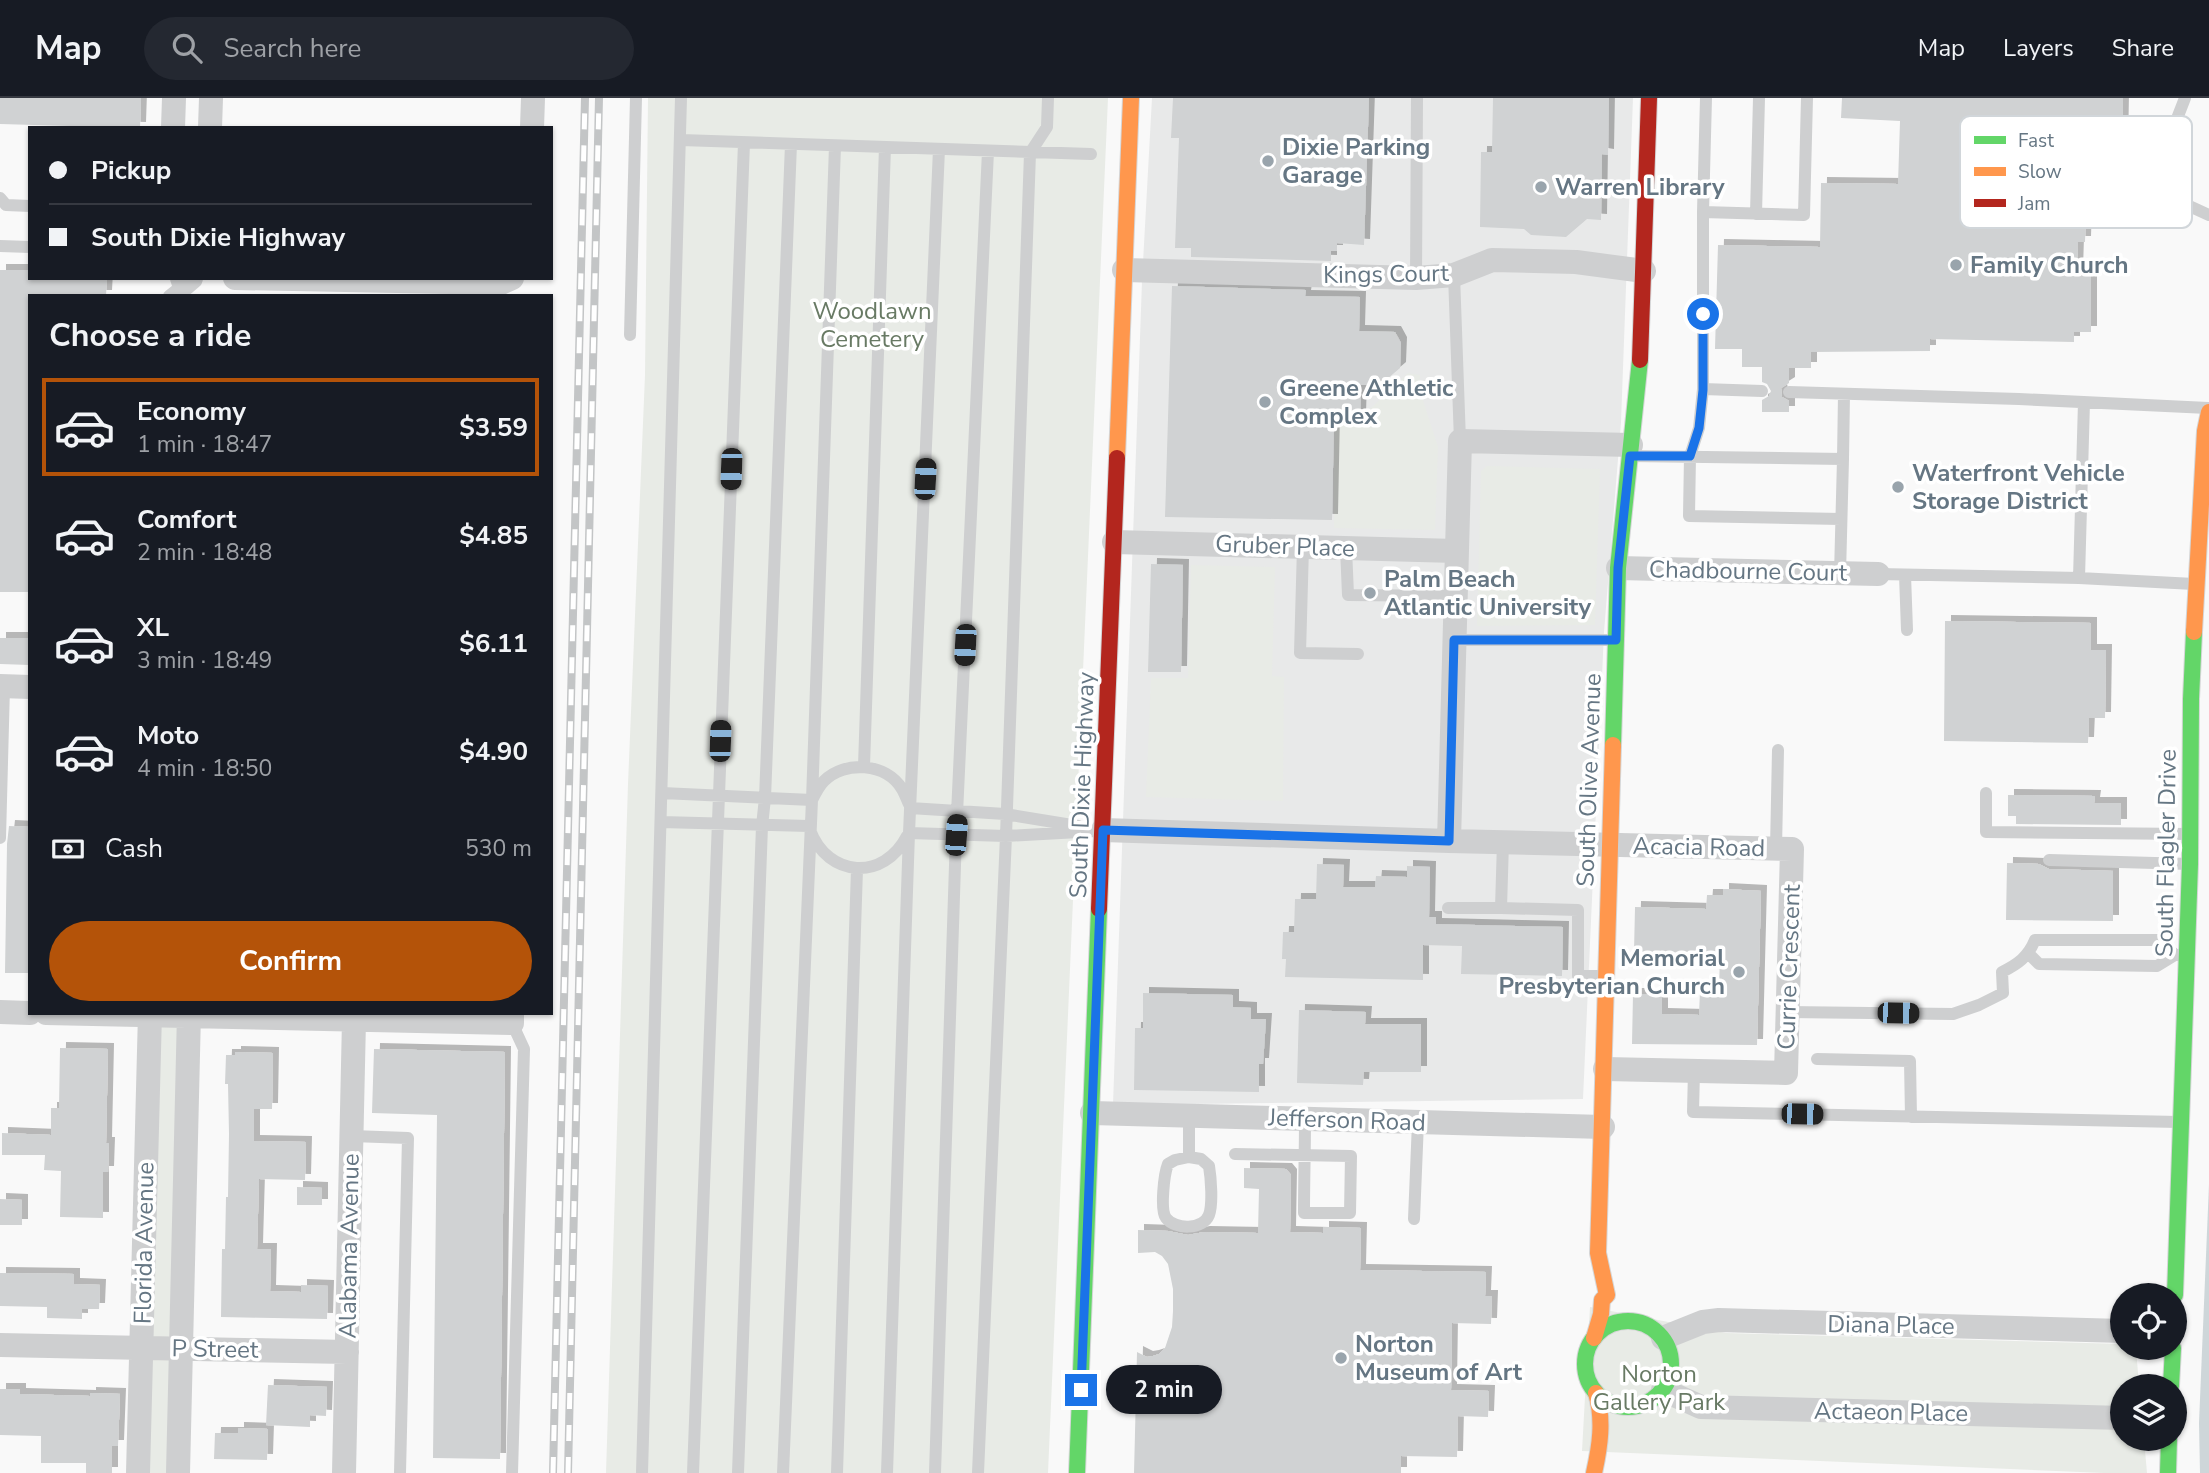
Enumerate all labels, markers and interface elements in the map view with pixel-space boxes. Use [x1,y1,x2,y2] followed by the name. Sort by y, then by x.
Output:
[144,17,634,80] search box
[35,26,102,71] text: Map
[168,29,206,67] icon: search
[224,31,361,66] text: Search here
[1918,32,1965,64] text: Map
[2003,32,2074,64] text: Layers
[2112,32,2174,64] text: Share
[1960,116,2192,228] legend
[2018,128,2054,154] text: Fast
[1282,131,1430,191] place label: Dixie Parking Garage
[91,153,171,188] text: Pickup
[1260,153,1276,169] marker: Dixie Parking Garage
[2018,159,2062,185] text: Slow
[1555,171,1725,203] place label: Warren Library
[1533,179,1549,195] marker: Warren Library
[2017,191,2051,217] text: Jam
[91,220,345,255] text: South Dixie Highway
[1970,249,2129,281] place label: Family Church
[1323,257,1450,291] street label: Kings Court
[1948,257,1964,273] marker: Family Church
[812,295,932,355] park label: Woodlawn Cemetery
[1687,298,1719,330] route start
[49,314,251,357] text: Choose a ride
[1279,372,1454,432] place label: Greene Athletic Complex
[137,394,246,429] text: Economy
[1257,394,1273,410] marker: Greene Athletic Complex
[53,396,116,459] icon: car
[459,410,528,445] text: $3.59
[137,429,272,460] text: 1 min · 18:47
[720,448,743,490] car
[914,457,937,501] car
[1912,457,2125,517] place label: Waterfront Vehicle Storage District
[1890,479,1906,495] marker: Waterfront Vehicle Storage District
[137,502,237,537] text: Comfort
[53,504,116,567] icon: car
[459,518,528,553] text: $4.85
[1215,528,1355,564] street label: Gruber Place
[137,537,272,568] text: 2 min · 18:48
[1649,553,1848,589] street label: Chadbourne Court
[1384,563,1591,623] place label: Palm Beach Atlantic University
[1362,585,1378,601] marker: Palm Beach Atlantic University
[137,610,169,645] text: XL
[53,612,116,675] icon: car
[954,623,977,667] car
[459,626,528,661] text: $6.11
[137,645,272,676] text: 3 min · 18:49
[1062,671,1102,899] street label: South Dixie Highway
[1569,673,1609,887] street label: South Olive Avenue
[137,718,199,753] text: Moto
[53,720,116,783] icon: car
[709,720,732,762] car
[459,734,528,769] text: $4.90
[2148,749,2184,957] street label: South Flagler Drive
[137,753,272,784] text: 4 min · 18:50
[945,813,968,857] car
[49,830,87,868] icon: cash
[1632,830,1766,864] street label: Acacia Road
[105,831,163,866] text: Cash
[465,833,532,864] text: 530 m
[1770,883,1808,1050] street label: Currie Crescent
[49,921,532,1001] button: Confirm
[1498,942,1725,1002] place label: Memorial Presbyterian Church
[1731,964,1747,980] marker: Memorial Presbyterian Church
[1877,1002,1920,1024] car
[1267,1101,1426,1139] street label: Jefferson Road
[1781,1103,1824,1125] car
[331,1153,367,1339] street label: Alabama Avenue
[127,1162,161,1324] street label: Florida Avenue
[2110,1283,2187,1451] map controls
[2110,1283,2187,1360] button: locate
[1827,1308,1955,1342] street label: Diana Place
[1355,1328,1523,1388] place label: Norton Museum of Art
[171,1332,259,1366] street label: P Street
[1333,1350,1349,1366] marker: Norton Museum of Art
[1593,1358,1726,1418] park label: Norton Gallery Park
[1106,1366,1221,1414] callout: 2 min
[1065,1374,1097,1406] route end
[1134,1374,1194,1405] text: 2 min
[2110,1374,2187,1451] button: layers
[1814,1395,1968,1429] street label: Actaeon Place

